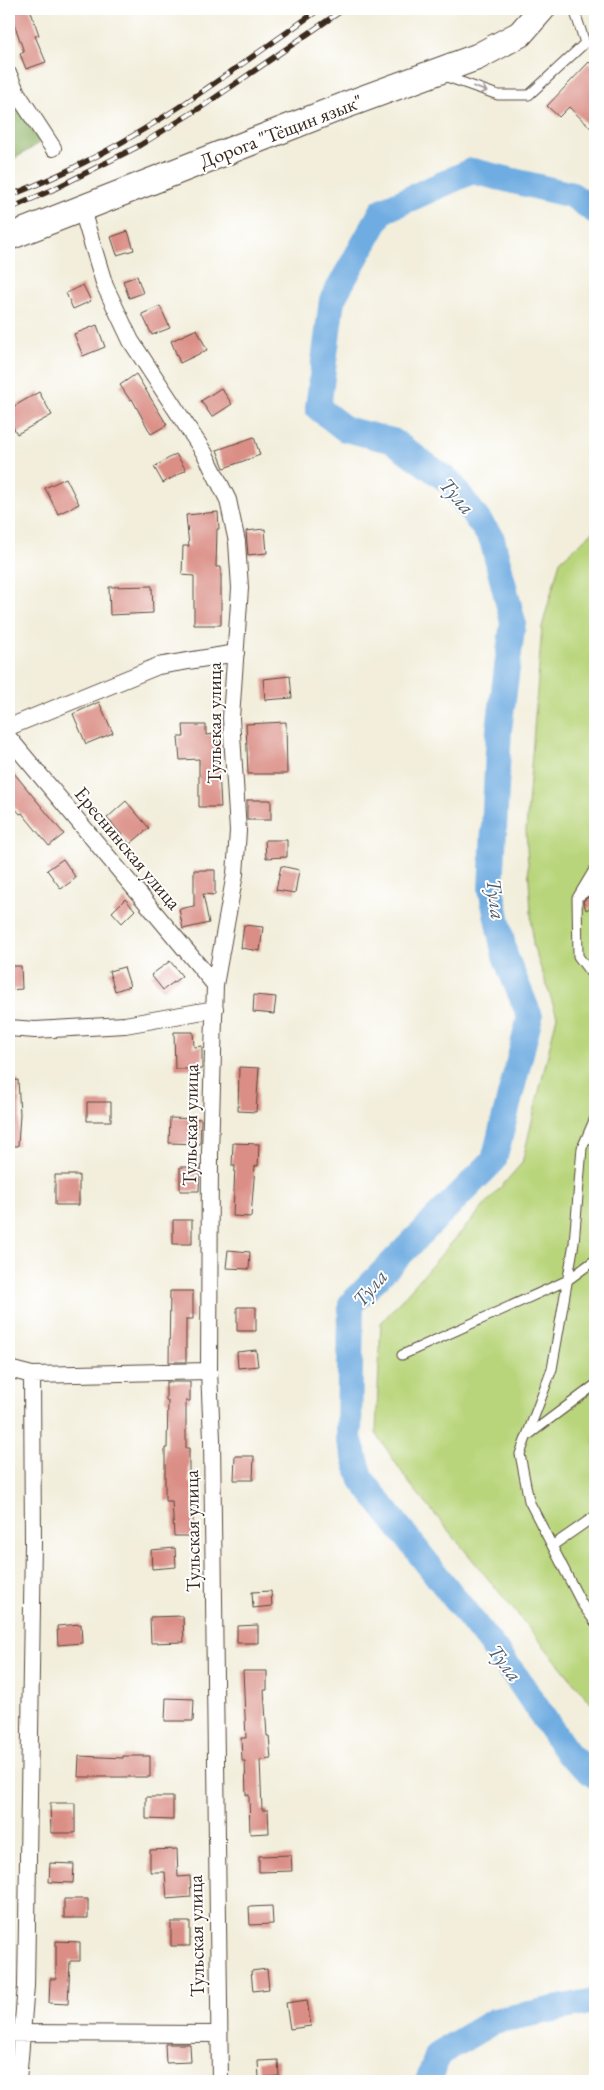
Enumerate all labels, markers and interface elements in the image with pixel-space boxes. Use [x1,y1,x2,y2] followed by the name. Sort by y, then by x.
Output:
[472,85,488,94] one-way arrow
[196,88,366,174] street label: Дорога "Тёщин язык"
[434,471,481,520] water label: Тула
[201,662,227,784] street label: Тульская улица
[69,781,187,915] street label: Ереснинская улица
[481,877,512,921] water label: Тула
[176,1064,204,1186] street label: Тульская улица
[346,1263,393,1312] water label: Тула
[178,1470,206,1592] street label: Тульская улица
[482,1638,528,1687] water label: Тула
[182,1875,210,1997] street label: Тульская улица

